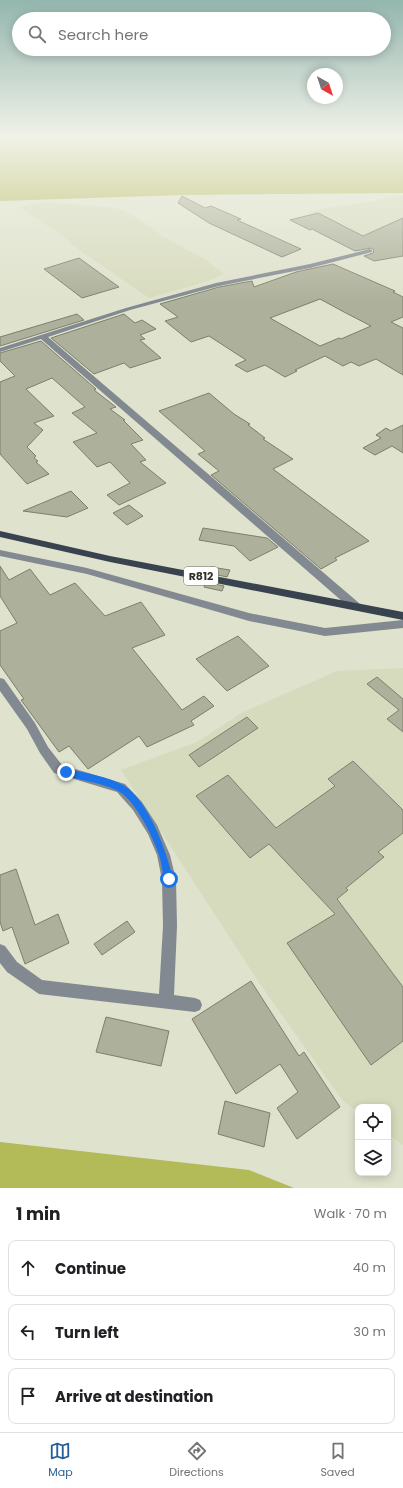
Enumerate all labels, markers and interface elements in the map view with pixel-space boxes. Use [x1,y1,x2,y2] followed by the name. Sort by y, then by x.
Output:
[12,12,391,56] search box
[26,23,48,45] icon: search
[58,24,148,45] text: Search here
[307,68,343,104] north arrow
[184,567,218,585] road number: R812
[57,763,75,781] route end
[160,870,178,888] route start
[355,1104,391,1176] map controls
[355,1104,391,1140] button: locate
[355,1140,391,1176] button: layers
[16,1202,60,1226] text: 1 min
[314,1204,387,1223] text: Walk · 70 m
[17,1257,39,1279] icon: ahead
[55,1258,126,1279] text: Continue
[353,1258,386,1277] text: 40 m
[17,1321,39,1343] icon: left
[55,1322,119,1343] text: Turn left
[353,1322,386,1341] text: 30 m
[17,1385,39,1407] icon: arrive
[55,1386,213,1407] text: Arrive at destination
[48,1440,73,1481] tab: Map
[169,1440,224,1481] tab: Directions
[320,1440,355,1481] tab: Saved

